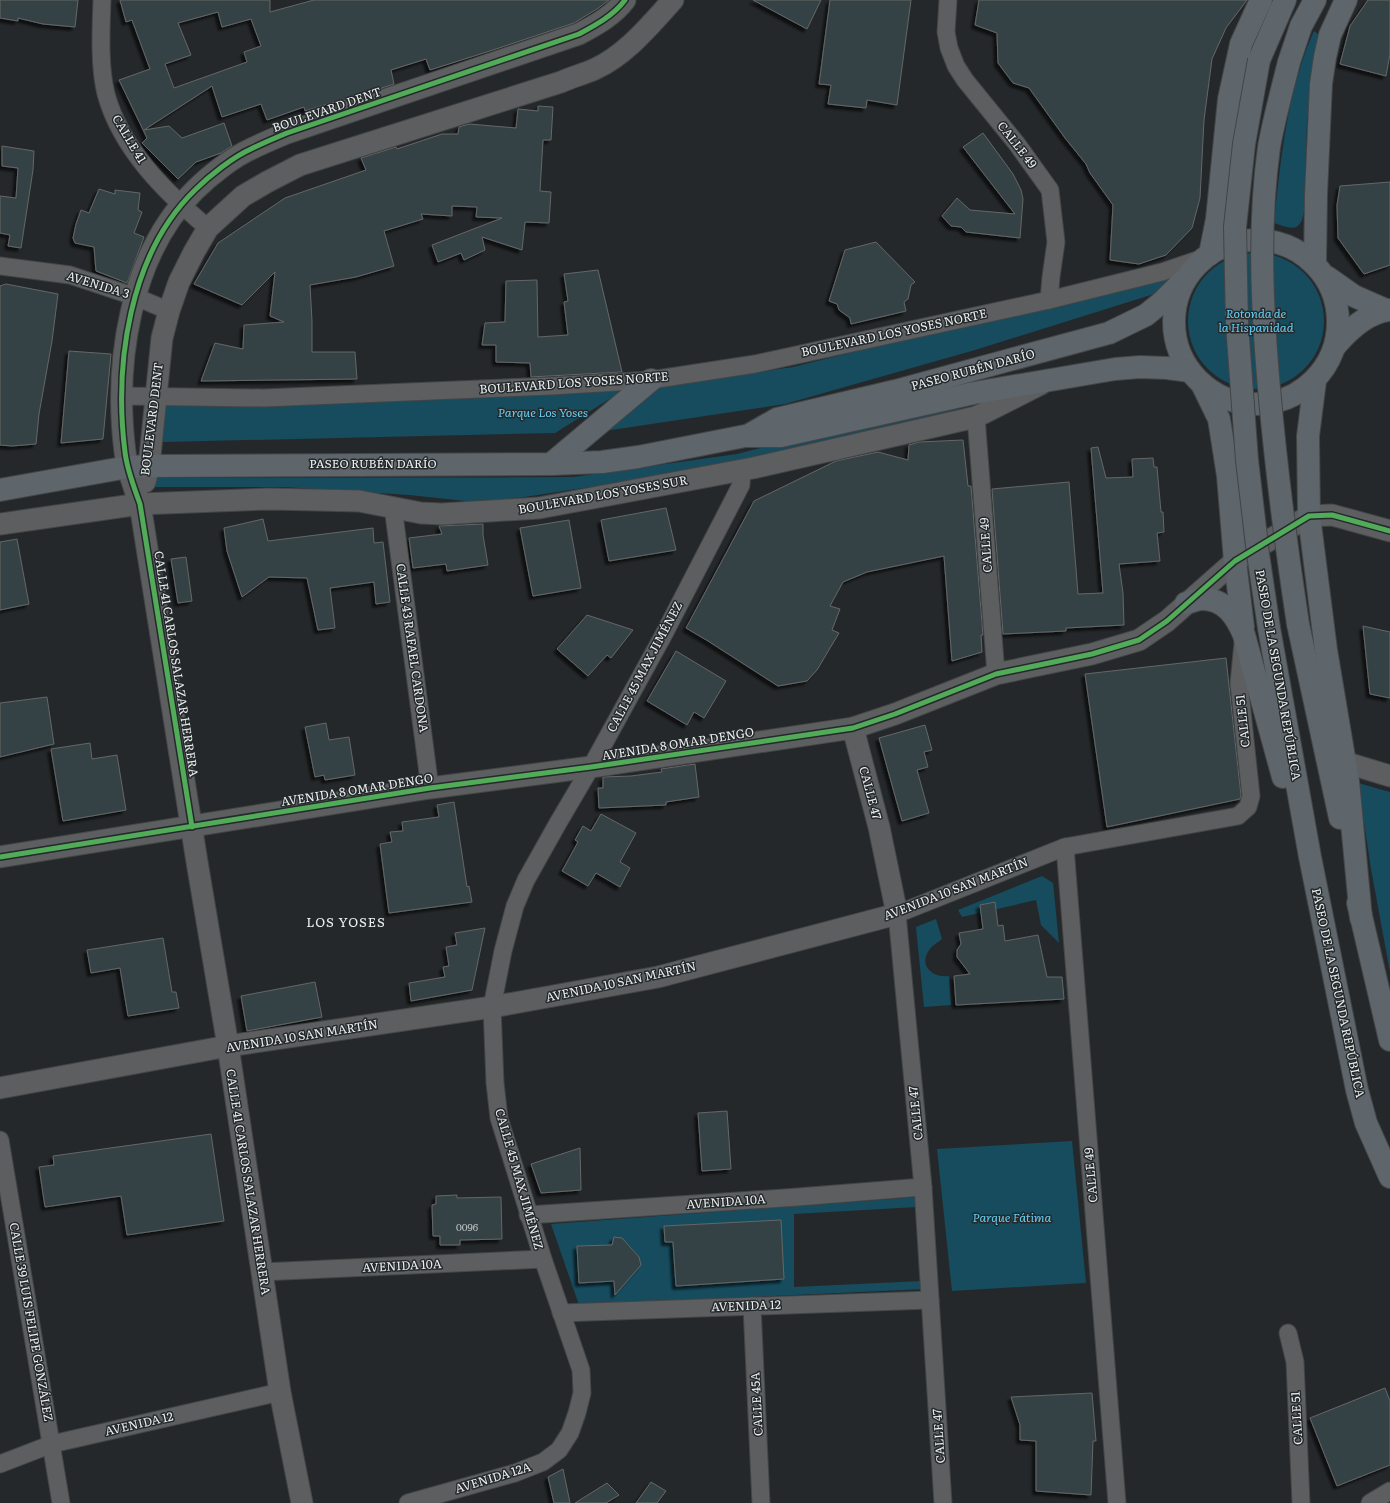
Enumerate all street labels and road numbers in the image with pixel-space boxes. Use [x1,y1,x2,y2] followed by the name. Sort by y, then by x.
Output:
[270,82,384,136] street label: BOULEVARD DENT
[108,111,151,166] street label: CALLE 41
[994,117,1042,172] street label: CALLE 49
[64,266,132,302] street label: AVENIDA 3
[799,303,989,361] street label: BOULEVARD LOS YOSES NORTE
[909,344,1037,394] street label: PASEO RUBÉN DARÍO
[135,361,167,477] street label: BOULEVARD DENT
[479,366,669,398] street label: BOULEVARD LOS YOSES NORTE
[309,454,437,472] street label: PASEO RUBÉN DARÍO
[517,470,689,518] street label: BOULEVARD LOS YOSES SUR
[974,517,996,573] street label: CALLE 49
[150,550,204,778] street label: CALLE 41 CARLOS SALAZAR HERRERA
[392,562,434,734] street label: CALLE 43 RAFAEL CARDONA
[1252,568,1306,782] street label: PASEO DE LA SEGUNDA REPÚBLICA
[602,598,686,735] street label: CALLE 45 MAX JIMÉNEZ
[1230,694,1254,749] street label: CALLE 51
[601,722,755,764] street label: AVENIDA 8 OMAR DENGO
[855,764,887,821] street label: CALLE 47
[280,768,434,810] street label: AVENIDA 8 OMAR DENGO
[881,852,1031,924] street label: AVENIDA 10 SAN MARTÍN
[1308,886,1370,1099] street label: PASEO DE LA SEGUNDA REPÚBLICA
[544,956,698,1006] street label: AVENIDA 10 SAN MARTÍN
[225,1014,379,1056] street label: AVENIDA 10 SAN MARTÍN
[222,1068,276,1296] street label: CALLE 41 CARLOS SALAZAR HERRERA
[903,1085,927,1141] street label: CALLE 47
[491,1106,549,1251] street label: CALLE 45 MAX JIMÉNEZ
[1079,1147,1101,1203] street label: CALLE 49
[686,1189,766,1213] street label: AVENIDA 10A
[6,1221,58,1423] street label: CALLE 39 LUIS FELIPE GONZÁLEZ
[362,1254,442,1276] street label: AVENIDA 10A
[711,1295,781,1315] street label: AVENIDA 12
[745,1372,767,1436] street label: CALLE 45A
[1286,1391,1306,1445] street label: CALLE 51
[103,1406,175,1440] street label: AVENIDA 12
[927,1408,949,1464] street label: CALLE 47
[453,1457,533,1497] street label: AVENIDA 12A

